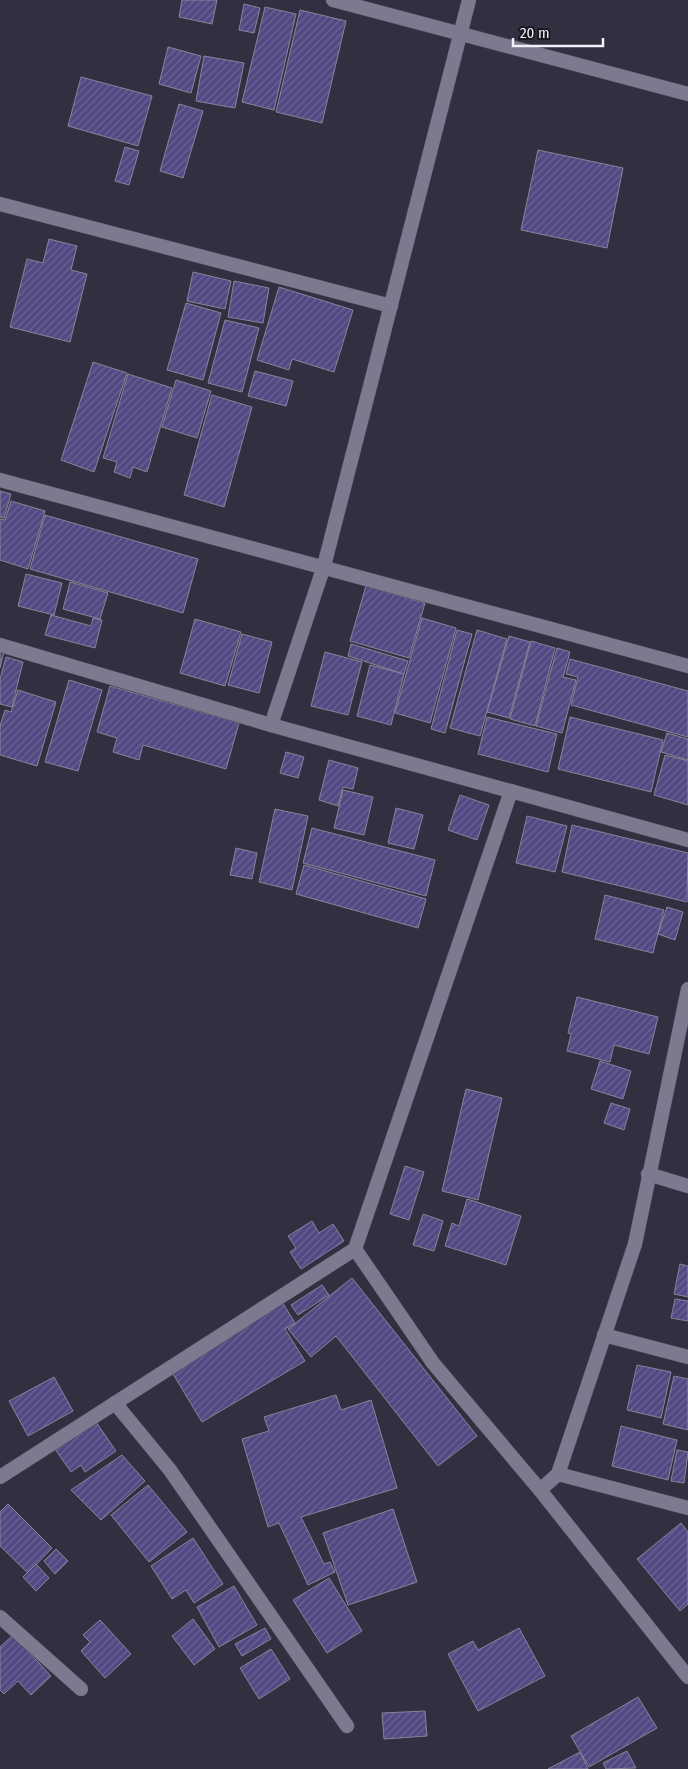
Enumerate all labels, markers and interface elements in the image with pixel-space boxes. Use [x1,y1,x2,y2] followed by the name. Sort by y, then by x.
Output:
[513,15,603,47] scale bar
[520,24,550,42] text: 20 m

